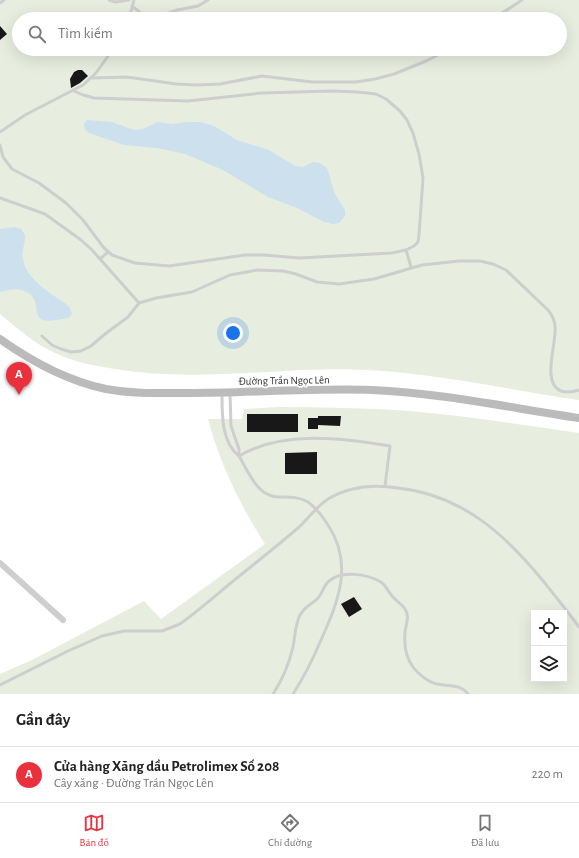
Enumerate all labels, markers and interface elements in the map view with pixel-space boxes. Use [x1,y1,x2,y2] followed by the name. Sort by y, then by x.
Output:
[12,12,567,56] search box
[26,23,48,45] icon: search
[58,26,113,41] text: Tìm kiếm
[223,323,243,343] your location
[6,362,32,395] pin: A
[238,374,330,387] street label: Đường Trần Ngọc Lên
[531,610,567,682] map controls
[531,610,567,646] button: locate
[531,646,567,682] button: layers
[16,711,70,728] text: Gần đây
[54,759,279,774] text: Cửa hàng Xăng dầu Petrolimex Số 208
[25,768,33,781] text: A
[532,768,563,781] text: 220 m
[54,777,214,790] text: Cây xăng · Đường Trần Ngọc Lên
[80,812,109,849] tab: Bản đồ
[268,812,312,849] tab: Chỉ đường
[471,812,499,849] tab: Đã lưu

